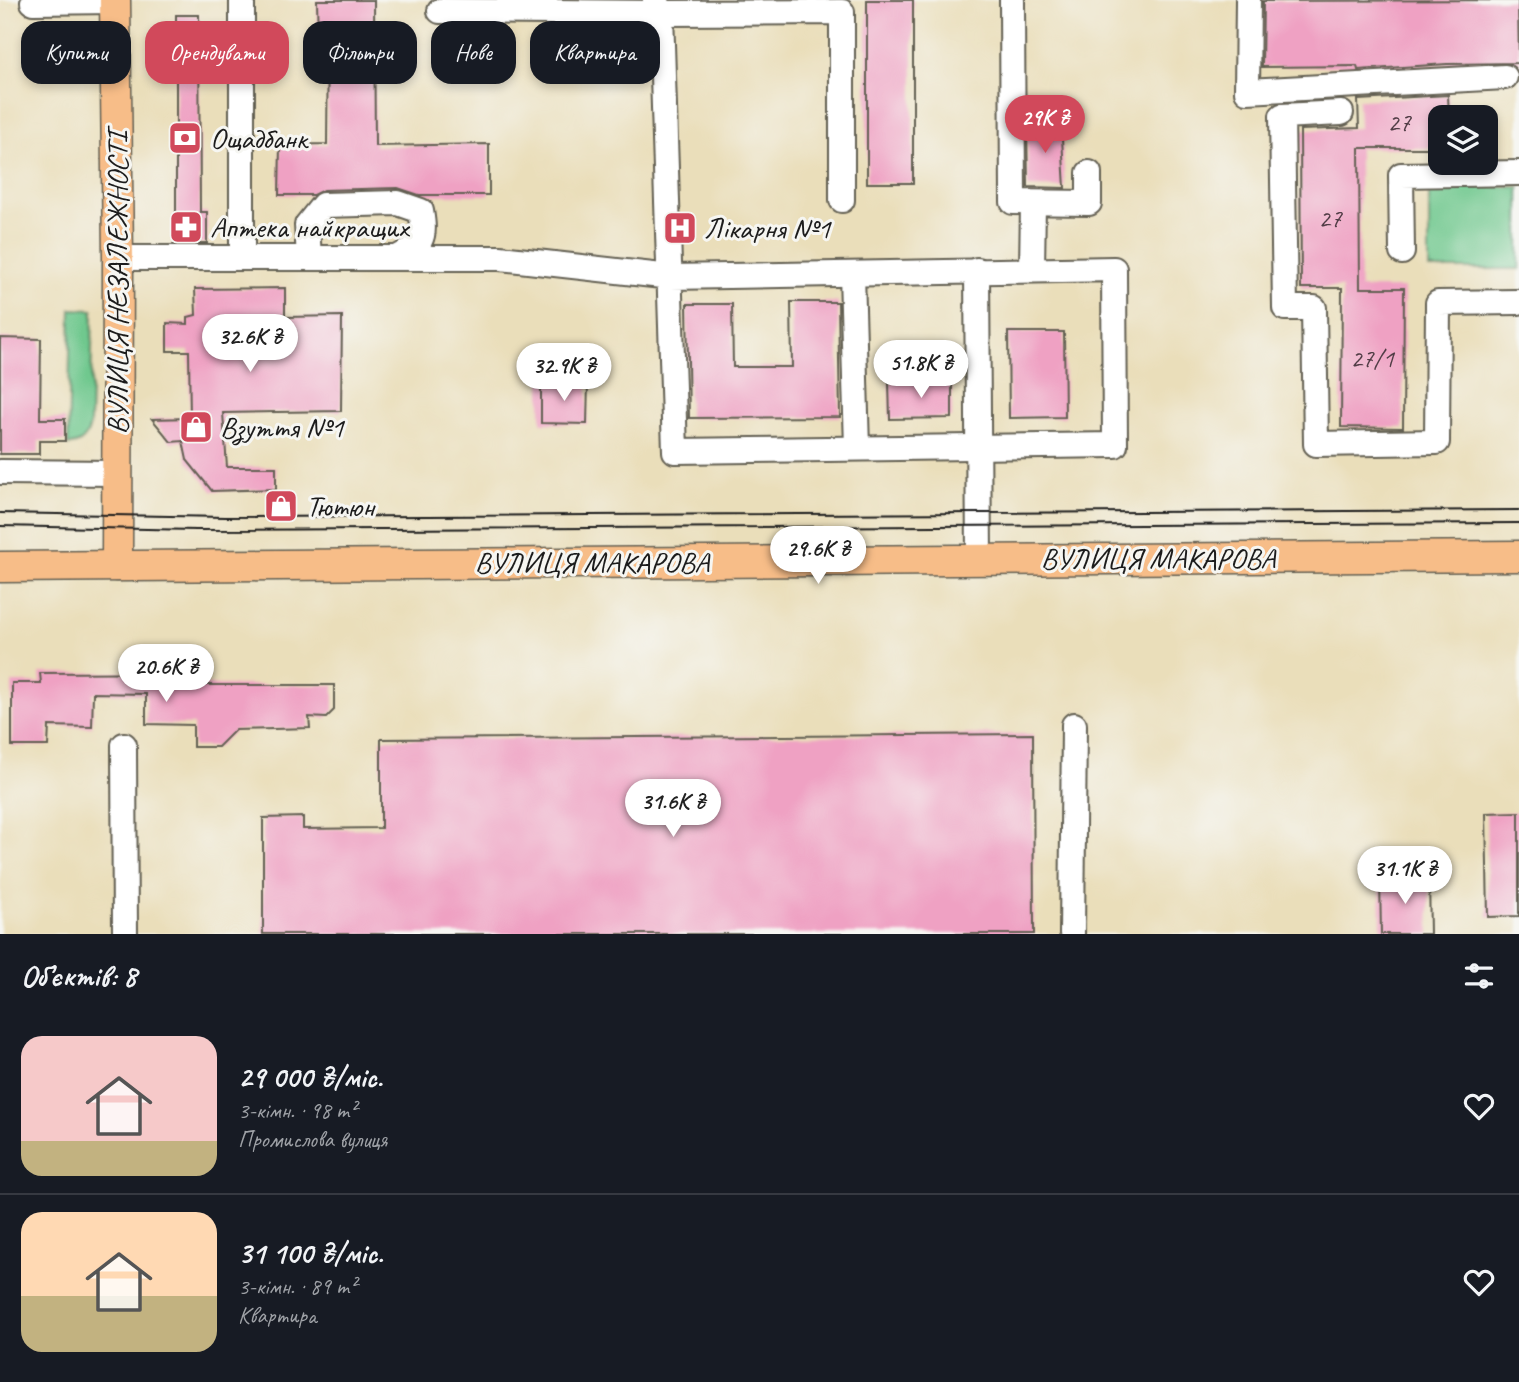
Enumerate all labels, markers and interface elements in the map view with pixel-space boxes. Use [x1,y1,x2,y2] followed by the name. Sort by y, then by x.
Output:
[21,21,131,84] chip: Купити
[145,21,289,84] chip: Орендувати
[303,21,417,84] chip: Фільтри
[431,21,516,84] chip: Нове
[530,21,660,84] chip: Квартира
[996,96,1094,155] pin: 29K ₴
[1021,103,1069,132] text: 29K ₴
[1428,105,1498,175] map controls
[1428,105,1498,175] button: layers
[1387,106,1412,139] house number: 27
[166,119,204,157] bank icon: Ощадбанк
[210,119,309,157] place label: Ощадбанк
[98,124,136,435] street label: ВУЛИЦЯ НЕЗАЛЕЖНОСТІ
[1318,202,1343,235] house number: 27
[167,208,205,246] pharmacy icon: Аптека найкращих
[210,208,411,246] place label: Аптека найкращих
[661,209,699,247] hospital icon: Лікарня №1
[704,209,832,247] place label: Лікарня №1
[185,314,315,374] pin: 32.6K ₴
[218,322,282,351] text: 32.6K ₴
[856,340,986,400] pin: 51.8K ₴
[1350,342,1395,375] house number: 27/1
[499,344,629,403] pin: 32.9K ₴
[889,348,953,377] text: 51.8K ₴
[532,351,596,380] text: 32.9K ₴
[177,408,215,446] shop icon: Взуття №1
[220,408,345,446] place label: Взуття №1
[262,487,300,525] shop icon: Тютюн
[306,487,376,525] place label: Тютюн
[753,526,883,586] pin: 29.6K ₴
[786,534,850,563] text: 29.6K ₴
[1041,539,1277,577] street label: ВУЛИЦЯ МАКАРОВА
[475,543,711,581] street label: ВУЛИЦЯ МАКАРОВА
[101,644,231,704] pin: 20.6K ₴
[134,652,198,681] text: 20.6K ₴
[608,780,738,839] pin: 31.6K ₴
[641,787,705,816] text: 31.6K ₴
[1340,846,1470,906] pin: 31.1K ₴
[1373,854,1437,883] text: 31.1K ₴
[21,957,137,995] text: Об’єктів: 8
[1460,957,1498,995] icon: filters
[238,1058,382,1096] text: 29 000 ₴/міс.
[77,1064,161,1148] icon: home
[1460,1087,1498,1125] icon: heart
[238,1096,356,1125] text: 3-кімн. · 98 m²
[238,1125,387,1154] text: Промислова вулиця
[238,1234,383,1272] text: 31 100 ₴/міс.
[77,1240,161,1324] icon: home
[1460,1263,1498,1301] icon: heart
[238,1272,356,1301] text: 3-кімн. · 89 m²
[238,1301,316,1330] text: Квартира

